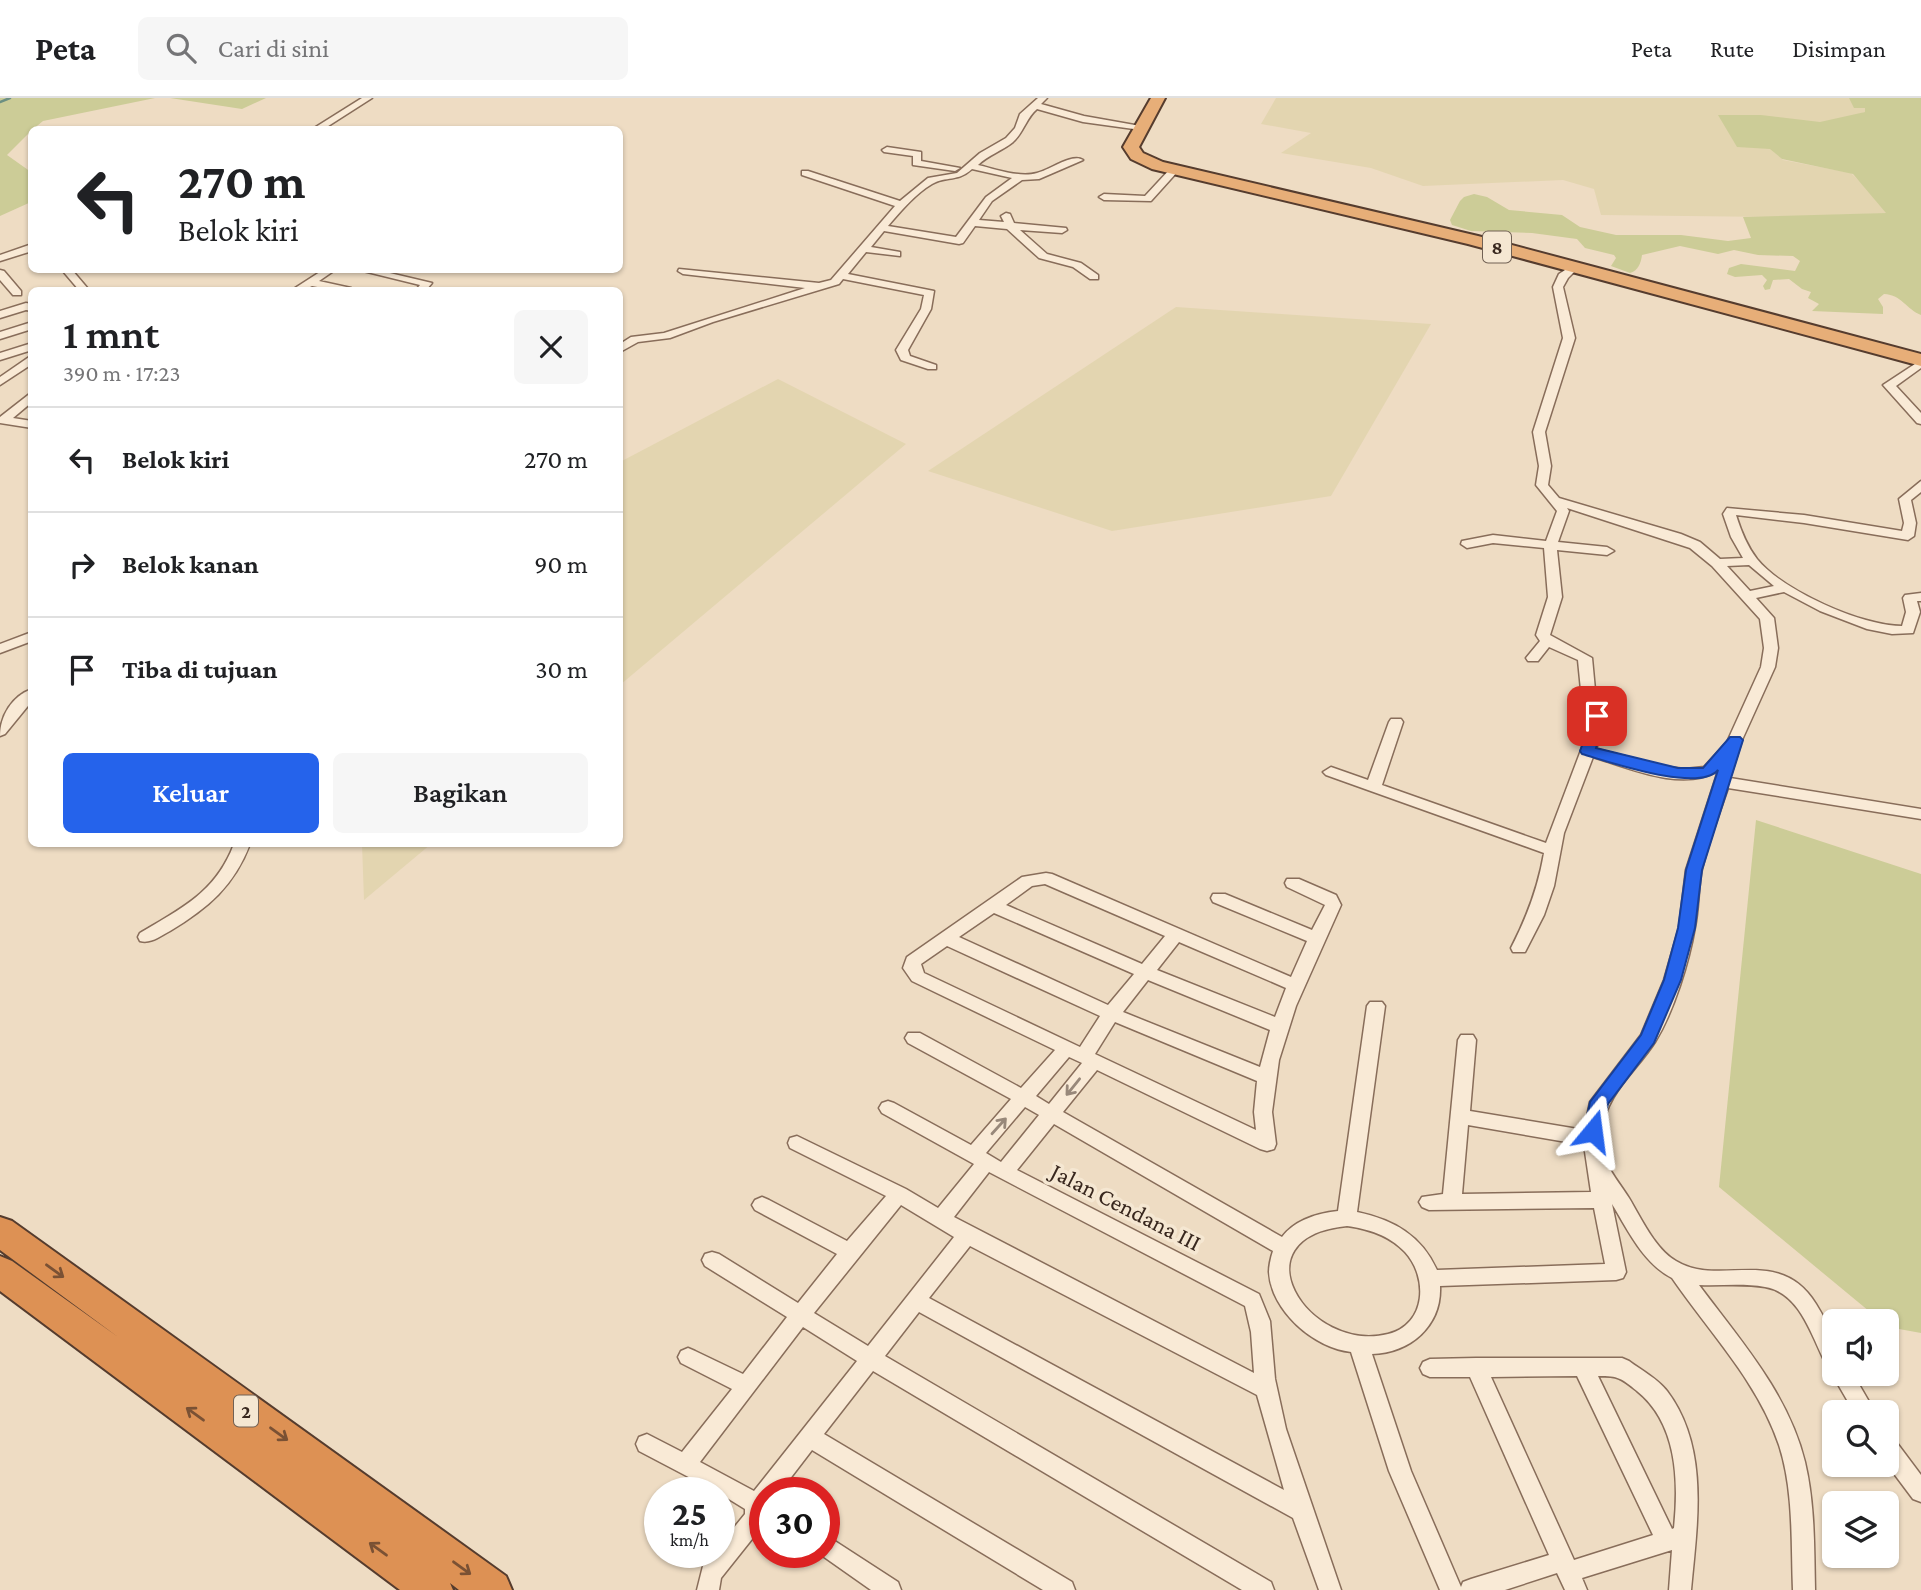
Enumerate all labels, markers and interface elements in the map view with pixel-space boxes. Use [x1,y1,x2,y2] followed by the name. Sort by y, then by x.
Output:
[138,17,628,80] search box
[162,29,200,67] icon: search
[35,30,96,67] text: Peta
[218,34,329,63] text: Cari di sini
[1631,35,1672,62] text: Peta
[1710,35,1754,62] text: Rute
[1792,35,1886,62] text: Disimpan
[63,154,154,245] icon: left
[178,154,306,209] text: 270 m
[178,212,299,248] text: Belok kiri
[1483,232,1511,262] road number: 8
[63,310,159,357] text: 1 mnt
[514,310,588,384] button: close
[63,360,180,386] text: 390 m · 17:23
[63,441,101,479] icon: left
[122,445,229,474] text: Belok kiri
[524,445,588,474] text: 270 m
[63,546,101,584] icon: right
[122,550,259,579] text: Belok kanan
[534,550,588,579] text: 90 m
[63,651,101,689] icon: arrive
[122,655,277,684] text: Tiba di tujuan
[535,655,588,684] text: 30 m
[1567,686,1627,746] pin
[1578,697,1616,735] icon: arrive
[63,753,319,833] button: Keluar
[333,753,588,833] button: Bagikan
[1065,1078,1081,1096] one-way arrow
[1556,1094,1630,1168] position arrow
[990,1118,1007,1135] one-way arrow
[1045,1156,1206,1256] street label: Jalan Cendana III
[45,1264,64,1278] one-way arrow
[1822,1309,1899,1568] map controls
[1822,1309,1899,1386] button: sound
[234,1396,258,1427] road number: 2
[1822,1400,1899,1477] button: search
[186,1407,205,1422] one-way arrow
[269,1426,288,1441] one-way arrow
[749,1477,840,1568] speed limit sign: 30
[1822,1491,1899,1568] button: layers
[672,1494,707,1533] text: 25
[670,1530,709,1550] text: km/h
[369,1542,388,1557] one-way arrow
[453,1560,472,1575] one-way arrow

